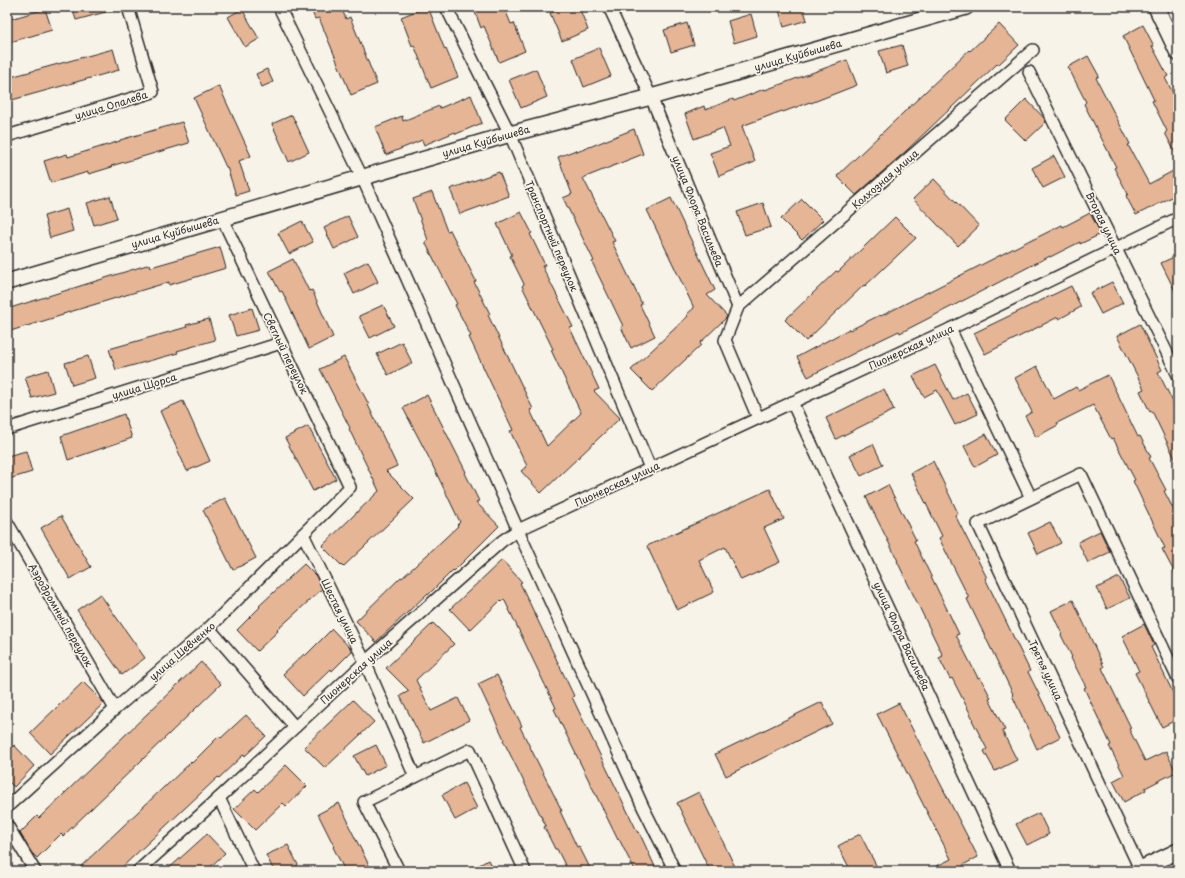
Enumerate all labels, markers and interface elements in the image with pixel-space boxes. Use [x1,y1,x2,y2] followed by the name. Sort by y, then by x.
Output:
[752,35,844,74] street label: улица Куйбышева
[73,86,150,123] street label: улица Опалева
[440,121,532,160] street label: улица Куйбышева
[848,145,922,212] street label: Колхозная улица
[669,153,728,269] street label: улица Флора Васильева
[521,178,583,294] street label: Транспортный переулок
[1083,189,1126,257] street label: Вторая улица
[129,212,221,251] street label: улица Куйбышева
[259,309,313,397] street label: Светлый переулок
[866,320,956,373] street label: Пионерская улица
[110,368,179,402] street label: улица Щорса
[572,457,662,510] street label: Пионерская улица
[25,560,97,670] street label: Аэродромный переулок
[318,576,363,646] street label: Шестая улица
[871,579,935,693] street label: улица Флора Васильева
[145,618,218,683] street label: улица Шевченко
[316,634,395,707] street label: Пионерская улица
[1026,637,1067,703] street label: Третья улица

